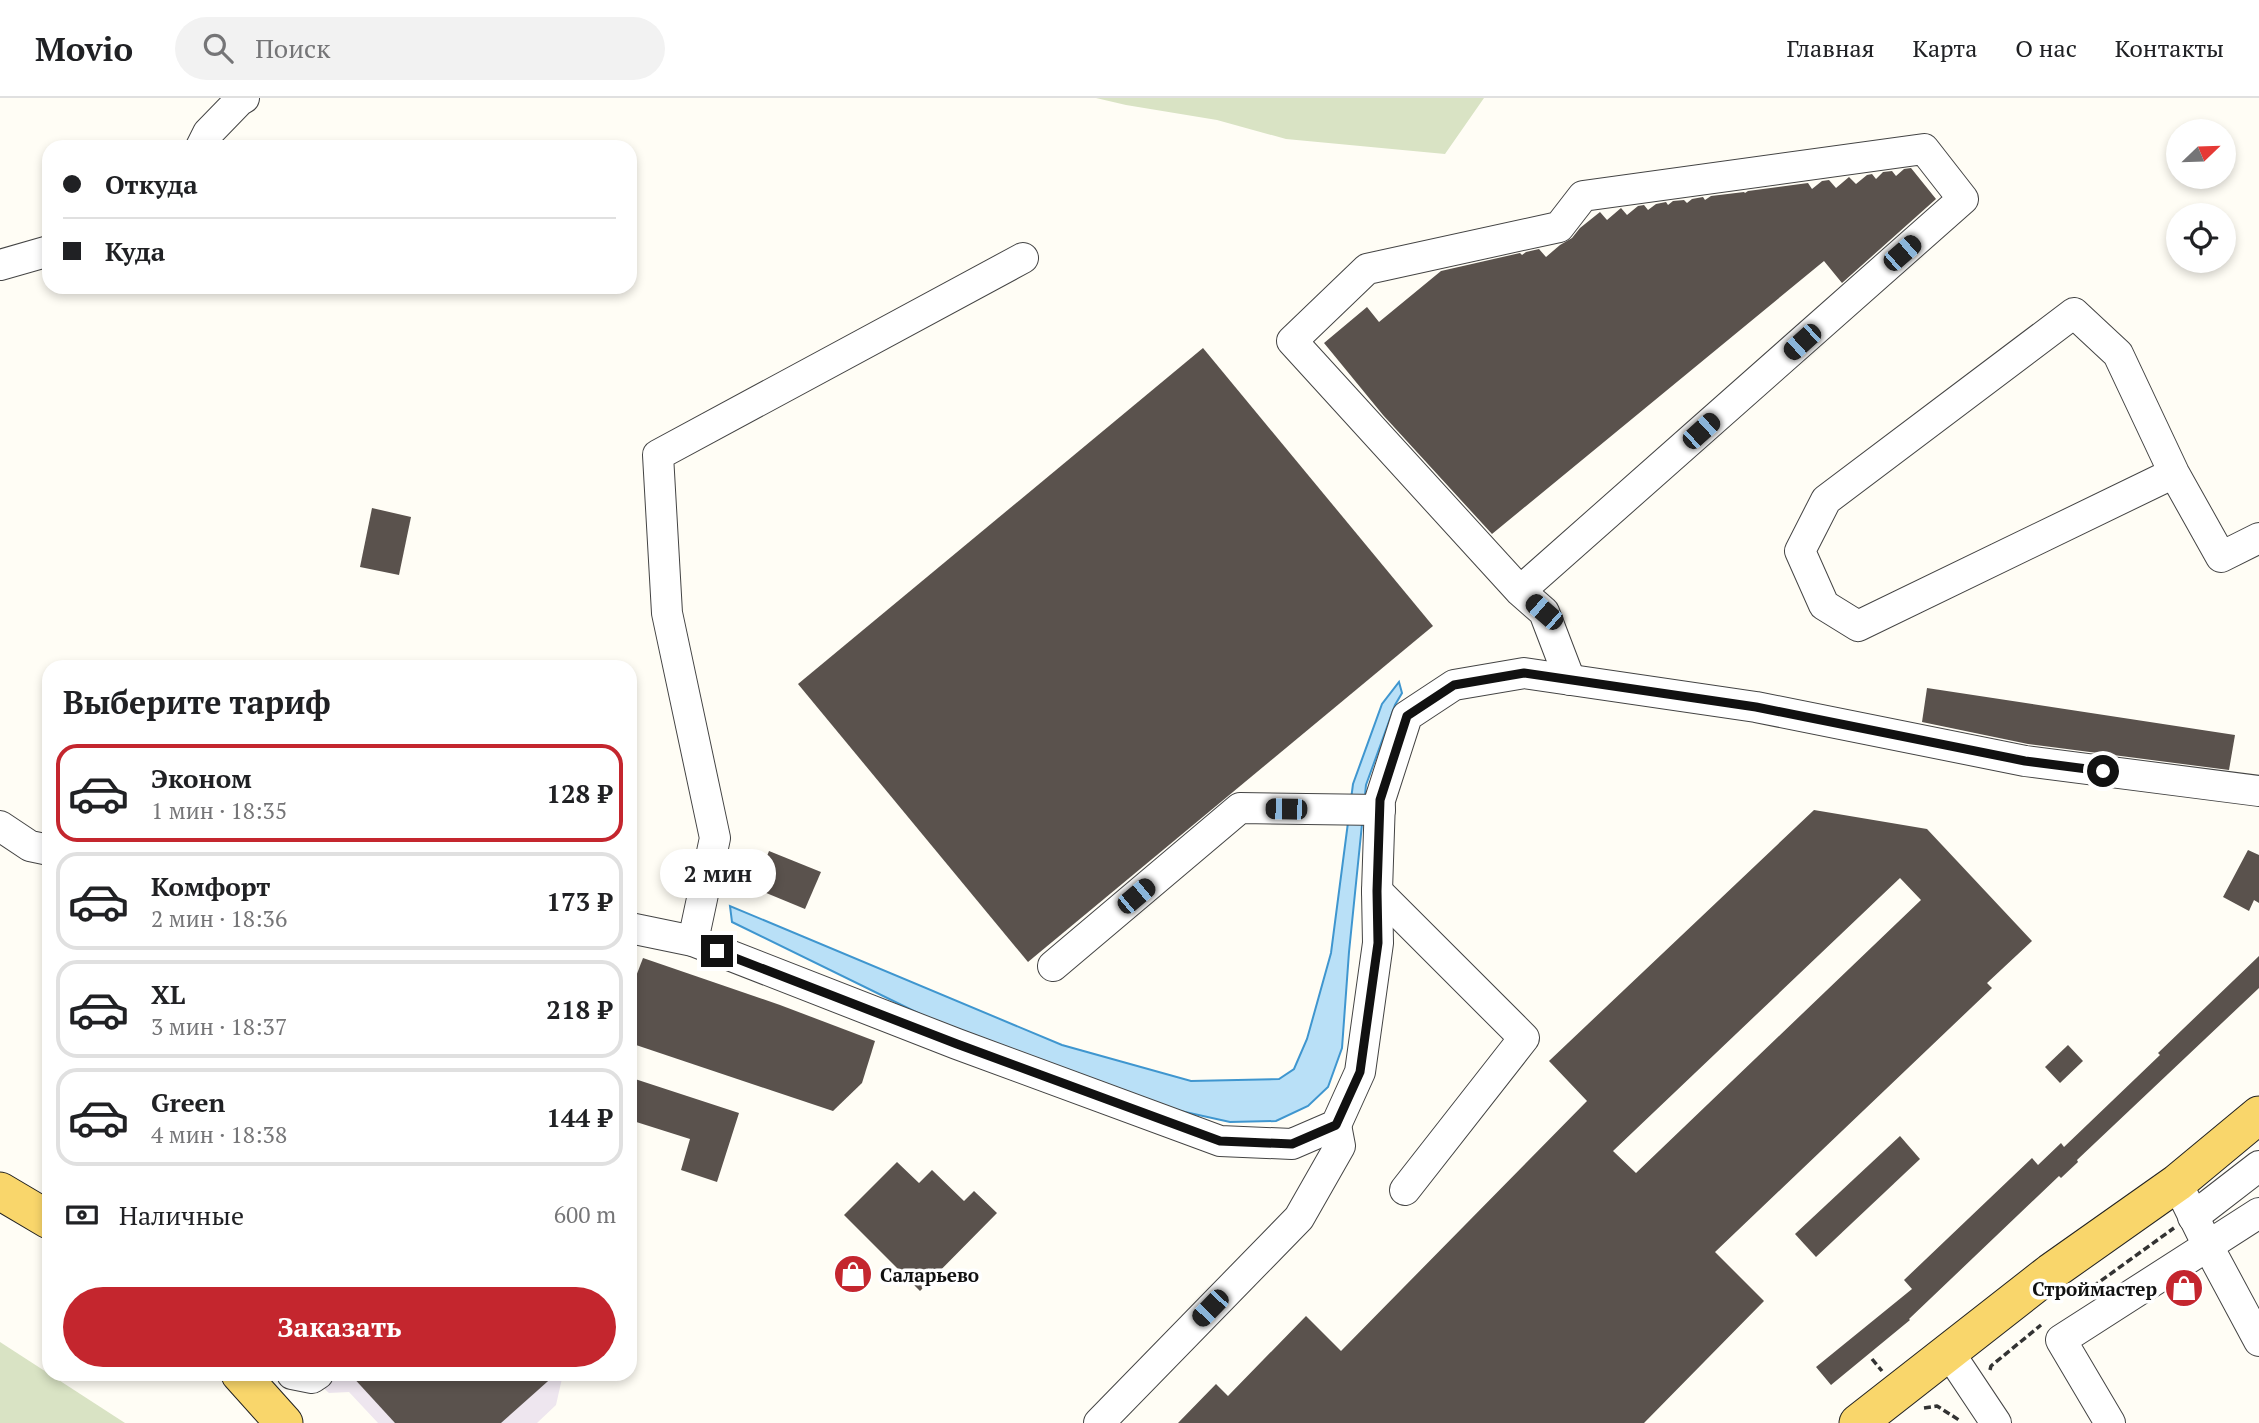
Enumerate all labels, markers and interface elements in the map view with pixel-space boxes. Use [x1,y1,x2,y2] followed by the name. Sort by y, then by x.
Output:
[175,17,665,80] search box
[35,27,133,70] text: Movio
[199,29,237,67] icon: search
[255,31,330,65] text: Поиск
[1786,32,1874,64] text: Главная
[1912,32,1977,64] text: Карта
[2015,32,2077,64] text: О нас
[2115,32,2224,64] text: Контакты
[2166,119,2236,189] north arrow
[2166,119,2236,273] map controls
[105,167,198,201] text: Откуда
[2166,203,2236,273] button: locate
[1880,231,1925,275] car
[105,234,165,268] text: Куда
[1780,320,1825,364] car
[1679,409,1724,453] car
[1522,590,1567,634] car
[63,681,331,723] text: Выберите тариф
[2087,755,2119,787] route start
[151,761,252,795] text: Эконом
[67,762,130,825] icon: car
[546,776,612,810] text: 128 ₽
[151,795,287,826] text: 1 мин · 18:35
[1265,798,1308,820] car
[659,850,775,898] callout: 2 мин
[684,858,752,889] text: 2 мин
[151,869,270,903] text: Комфорт
[67,870,130,933] icon: car
[1114,874,1159,918] car
[546,884,612,918] text: 173 ₽
[151,903,287,934] text: 2 мин · 18:36
[701,935,733,967] route end
[151,977,185,1011] text: XL
[67,978,130,1041] icon: car
[546,992,612,1026] text: 218 ₽
[151,1011,287,1042] text: 3 мин · 18:37
[151,1085,225,1119] text: Green
[67,1086,130,1149] icon: car
[546,1100,612,1134] text: 144 ₽
[151,1119,287,1150] text: 4 мин · 18:38
[63,1196,101,1234] icon: cash
[119,1198,244,1232] text: Наличные
[554,1199,616,1230] text: 600 m
[832,1253,874,1295] shop icon: Саларьево
[880,1262,979,1287] place label: Саларьево
[2163,1267,2205,1309] shop icon: Строймастер
[2032,1276,2157,1301] place label: Строймастер
[1188,1286,1233,1330] car
[63,1287,616,1367] button: Заказать

